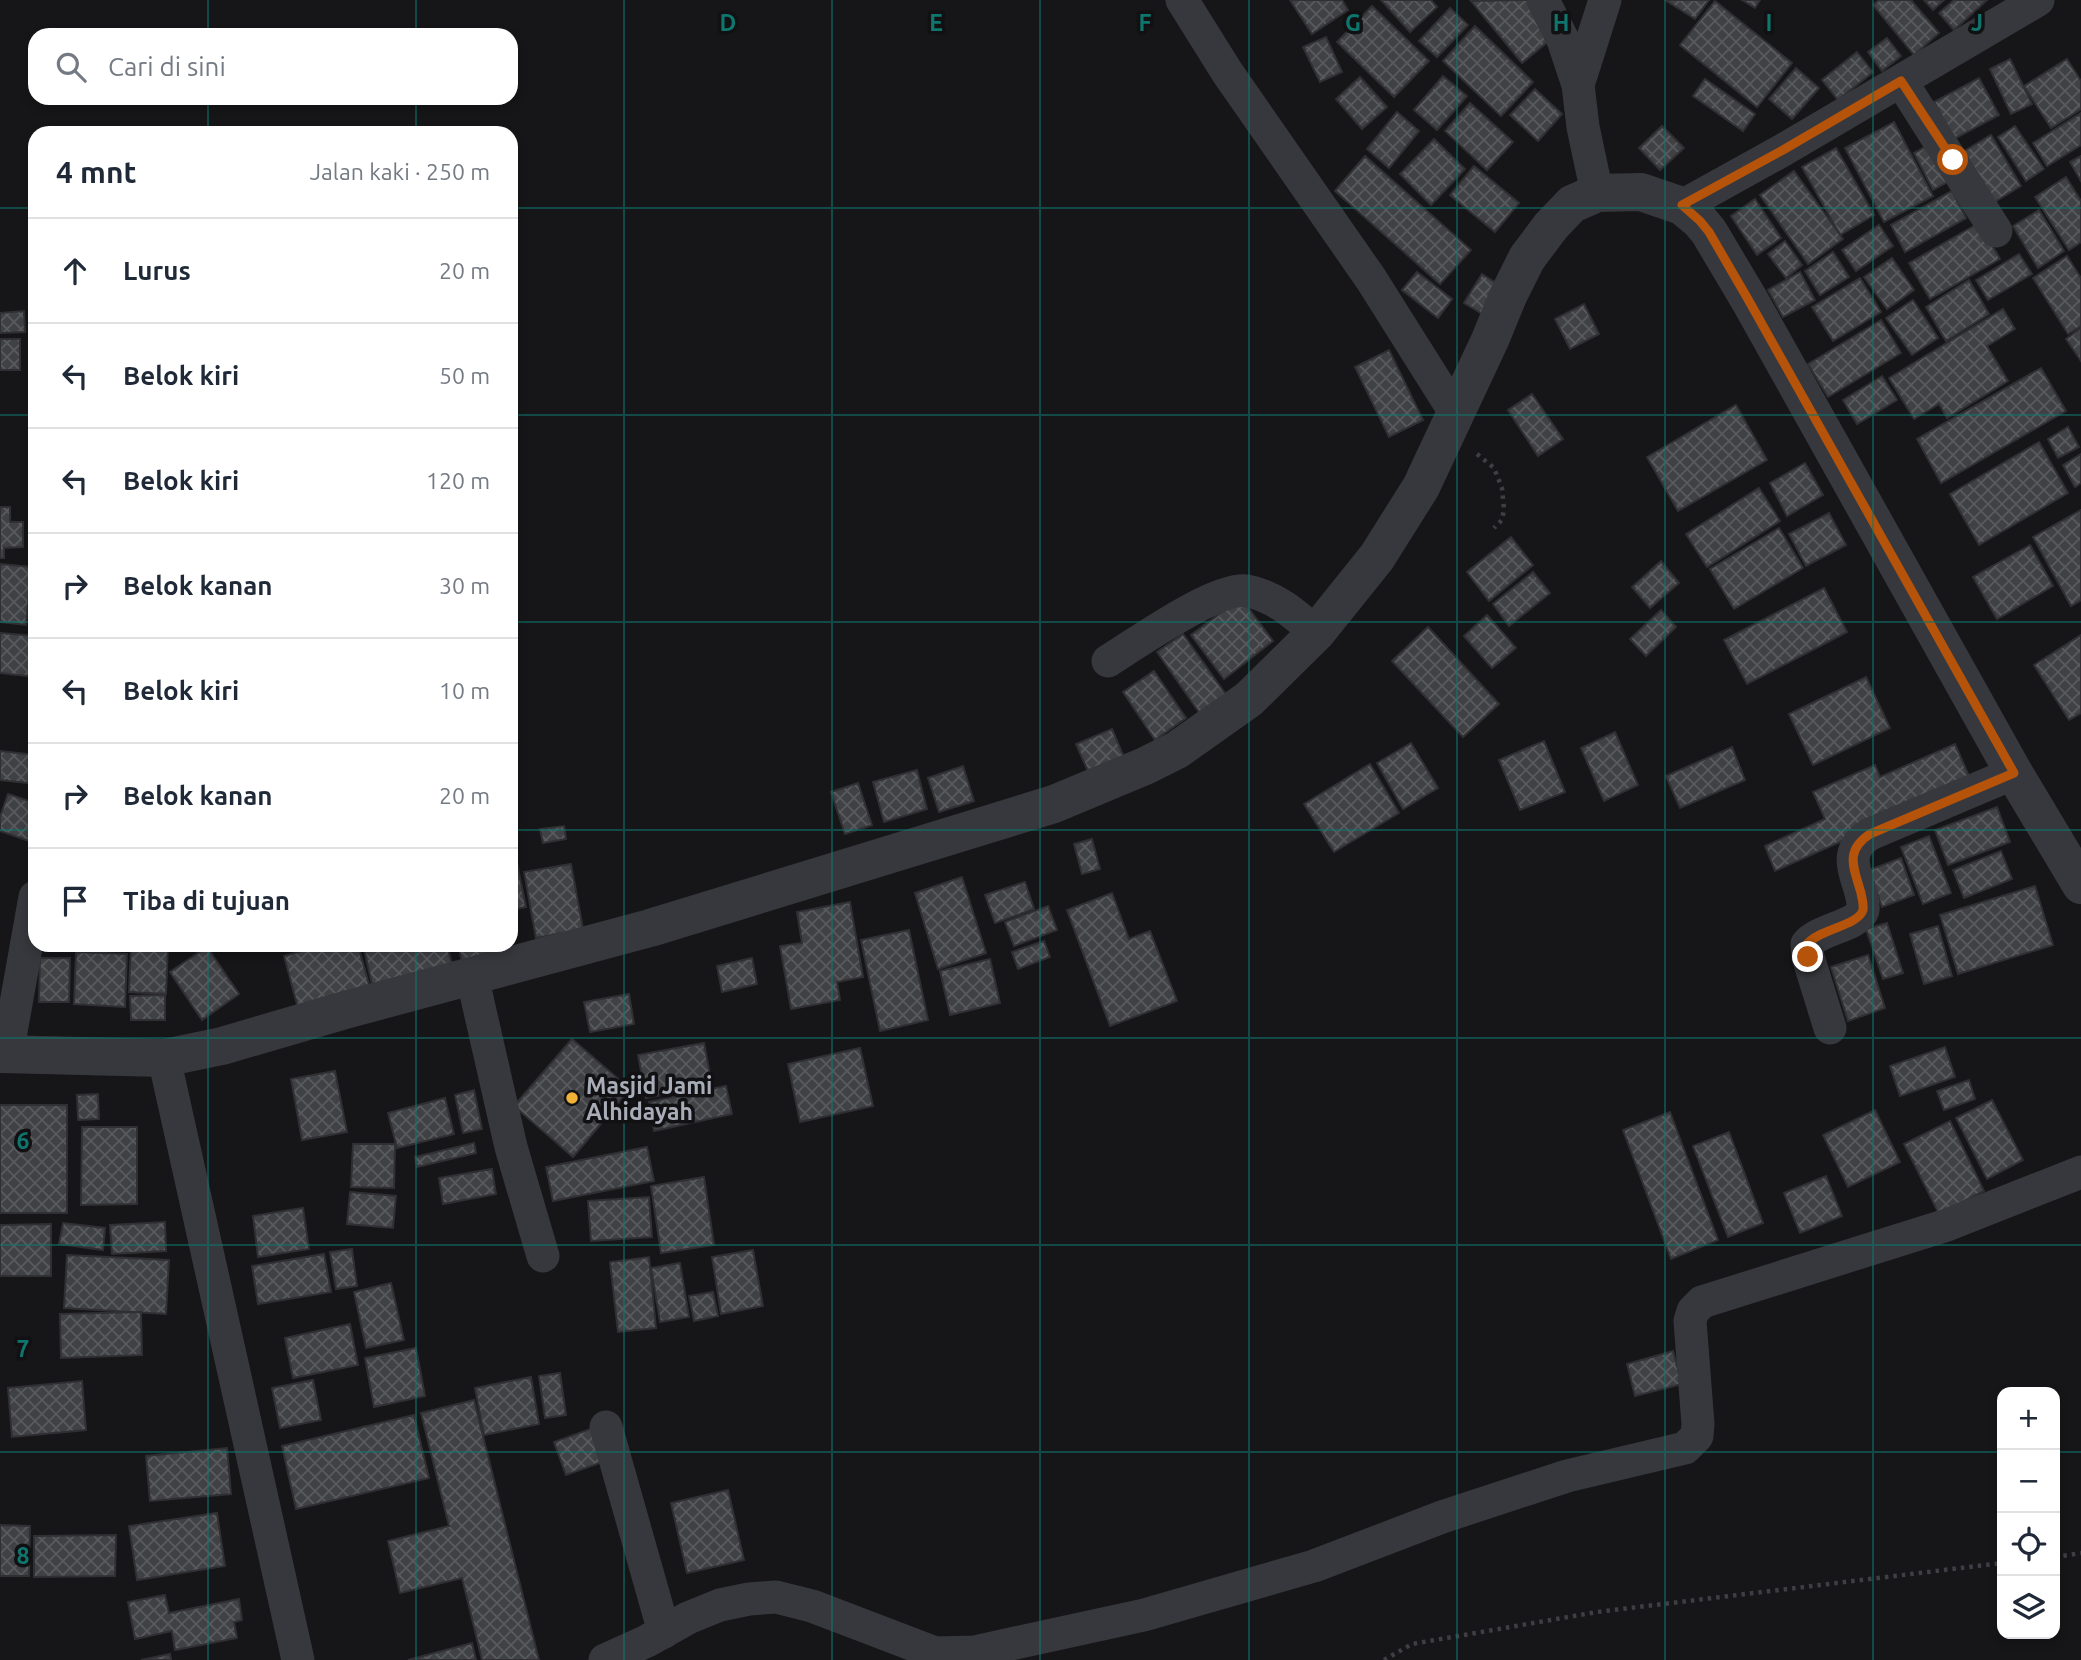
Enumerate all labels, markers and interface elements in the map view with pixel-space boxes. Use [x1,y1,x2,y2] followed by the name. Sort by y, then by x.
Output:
[720,10,736,35] text: D
[929,10,943,35] text: E
[1139,10,1152,35] text: F
[1345,10,1361,35] text: G
[1553,10,1569,35] text: H
[1766,10,1772,35] text: I
[1971,10,1983,35] text: J
[28,28,518,105] search box
[52,48,90,86] icon: search
[108,52,226,81] text: Cari di sini
[1937,144,1968,175] route start
[56,155,136,189] text: 4 mnt
[310,159,490,184] text: Jalan kaki · 250 m
[56,252,94,290] icon: ahead
[123,256,191,285] text: Lurus
[439,258,490,283] text: 20 m
[56,357,94,395] icon: left
[123,361,239,390] text: Belok kiri
[439,363,490,388] text: 50 m
[56,462,94,500] icon: left
[123,466,239,495] text: Belok kiri
[426,468,490,493] text: 120 m
[56,567,94,605] icon: right
[123,571,273,600] text: Belok kanan
[439,573,490,598] text: 30 m
[56,672,94,710] icon: left
[123,676,239,705] text: Belok kiri
[439,678,490,703] text: 10 m
[56,777,94,815] icon: right
[123,781,273,810] text: Belok kanan
[439,783,490,808] text: 20 m
[56,882,94,920] icon: arrive
[123,886,290,915] text: Tiba di tujuan
[1792,941,1823,972] route end
[586,1073,713,1124] place label: Masjid Jami Alhidayah
[564,1090,580,1106] marker: Masjid Jami Alhidayah
[17,1128,30,1153] text: 6
[17,1336,29,1361] text: 7
[1997,1387,2060,1639] map controls
[1997,1387,2060,1450] button: +
[1997,1450,2060,1513] button: −
[1997,1513,2060,1576] button: locate
[17,1543,29,1568] text: 8
[1997,1576,2060,1639] button: layers

